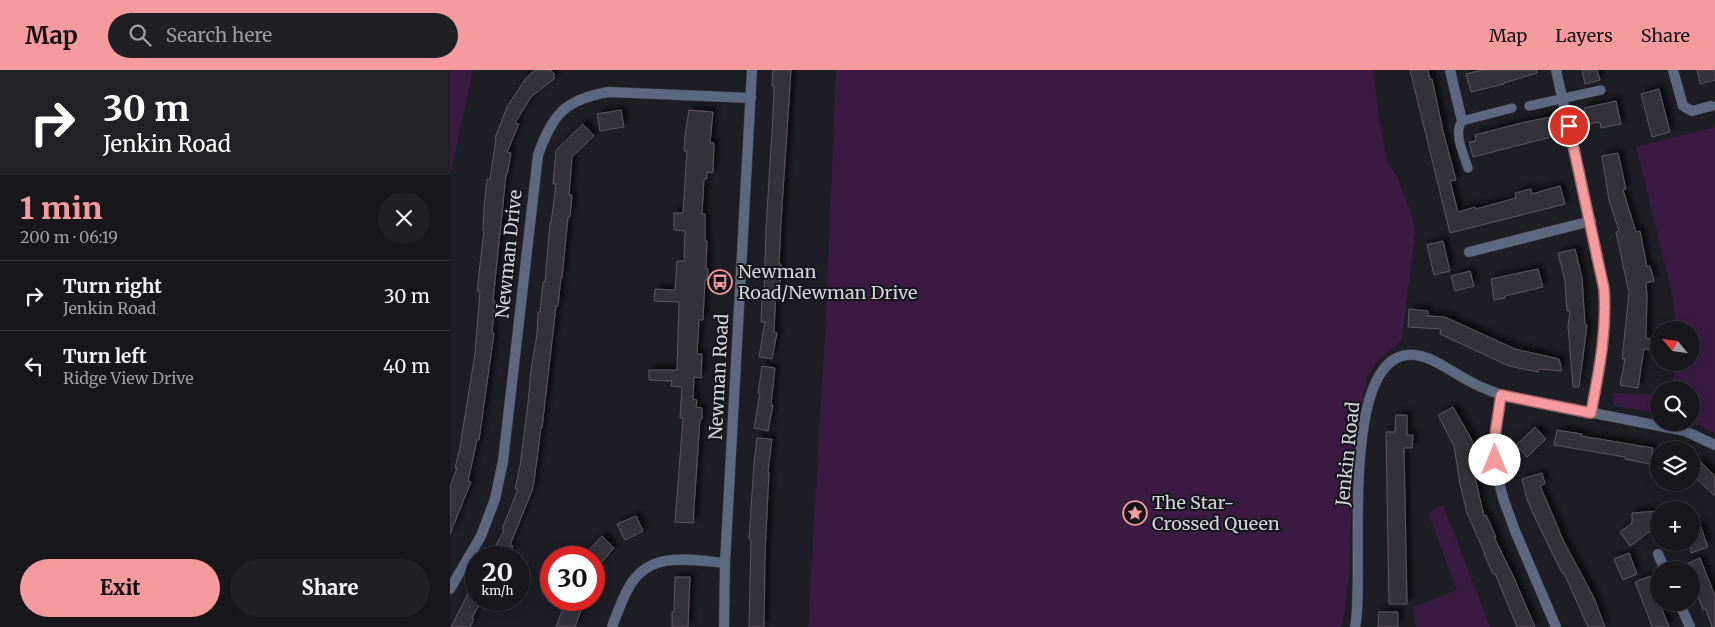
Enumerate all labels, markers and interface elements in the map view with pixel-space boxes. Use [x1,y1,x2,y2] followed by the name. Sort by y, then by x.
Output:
[108,13,458,58] search box
[25,20,78,51] text: Map
[126,21,154,49] icon: search
[166,23,272,47] text: Search here
[1489,24,1527,47] text: Map
[1555,24,1613,47] text: Layers
[1641,24,1690,47] text: Share
[103,87,189,131] text: 30 m
[20,90,85,155] icon: right
[1548,105,1590,147] pin
[1555,112,1583,140] icon: arrive
[103,130,231,158] text: Jenkin Road
[490,188,527,319] street label: Newman Drive
[20,189,102,227] text: 1 min
[378,192,430,244] button: close
[20,227,118,247] text: 200 m · 06:19
[738,260,917,304] place label: Newman Road/Newman Drive
[707,269,733,295] bus stop icon: Newman Road/Newman Drive
[63,274,162,298] text: Turn right
[20,282,48,310] icon: right
[384,284,430,308] text: 30 m
[63,298,156,318] text: Jenkin Road
[704,313,733,441] street label: Newman Road
[1650,321,1700,371] north arrow
[1650,321,1700,611] map controls
[63,344,147,368] text: Turn left
[20,352,48,380] icon: left
[383,354,430,378] text: 40 m
[63,368,194,388] text: Ridge View Drive
[1650,381,1700,431] button: search
[1330,401,1364,508] street label: Jenkin Road
[1468,433,1520,485] position arrow
[1650,441,1700,491] button: layers
[1152,491,1280,535] place label: The Star- Crossed Queen
[1122,500,1148,526] place icon: The Star- Crossed Queen
[1650,501,1700,551] button: +
[540,546,605,611] speed limit sign: 30
[482,556,513,588] text: 20
[20,559,220,617] button: Exit
[230,559,430,617] button: Share
[1650,561,1700,611] button: −
[482,583,513,598] text: km/h

